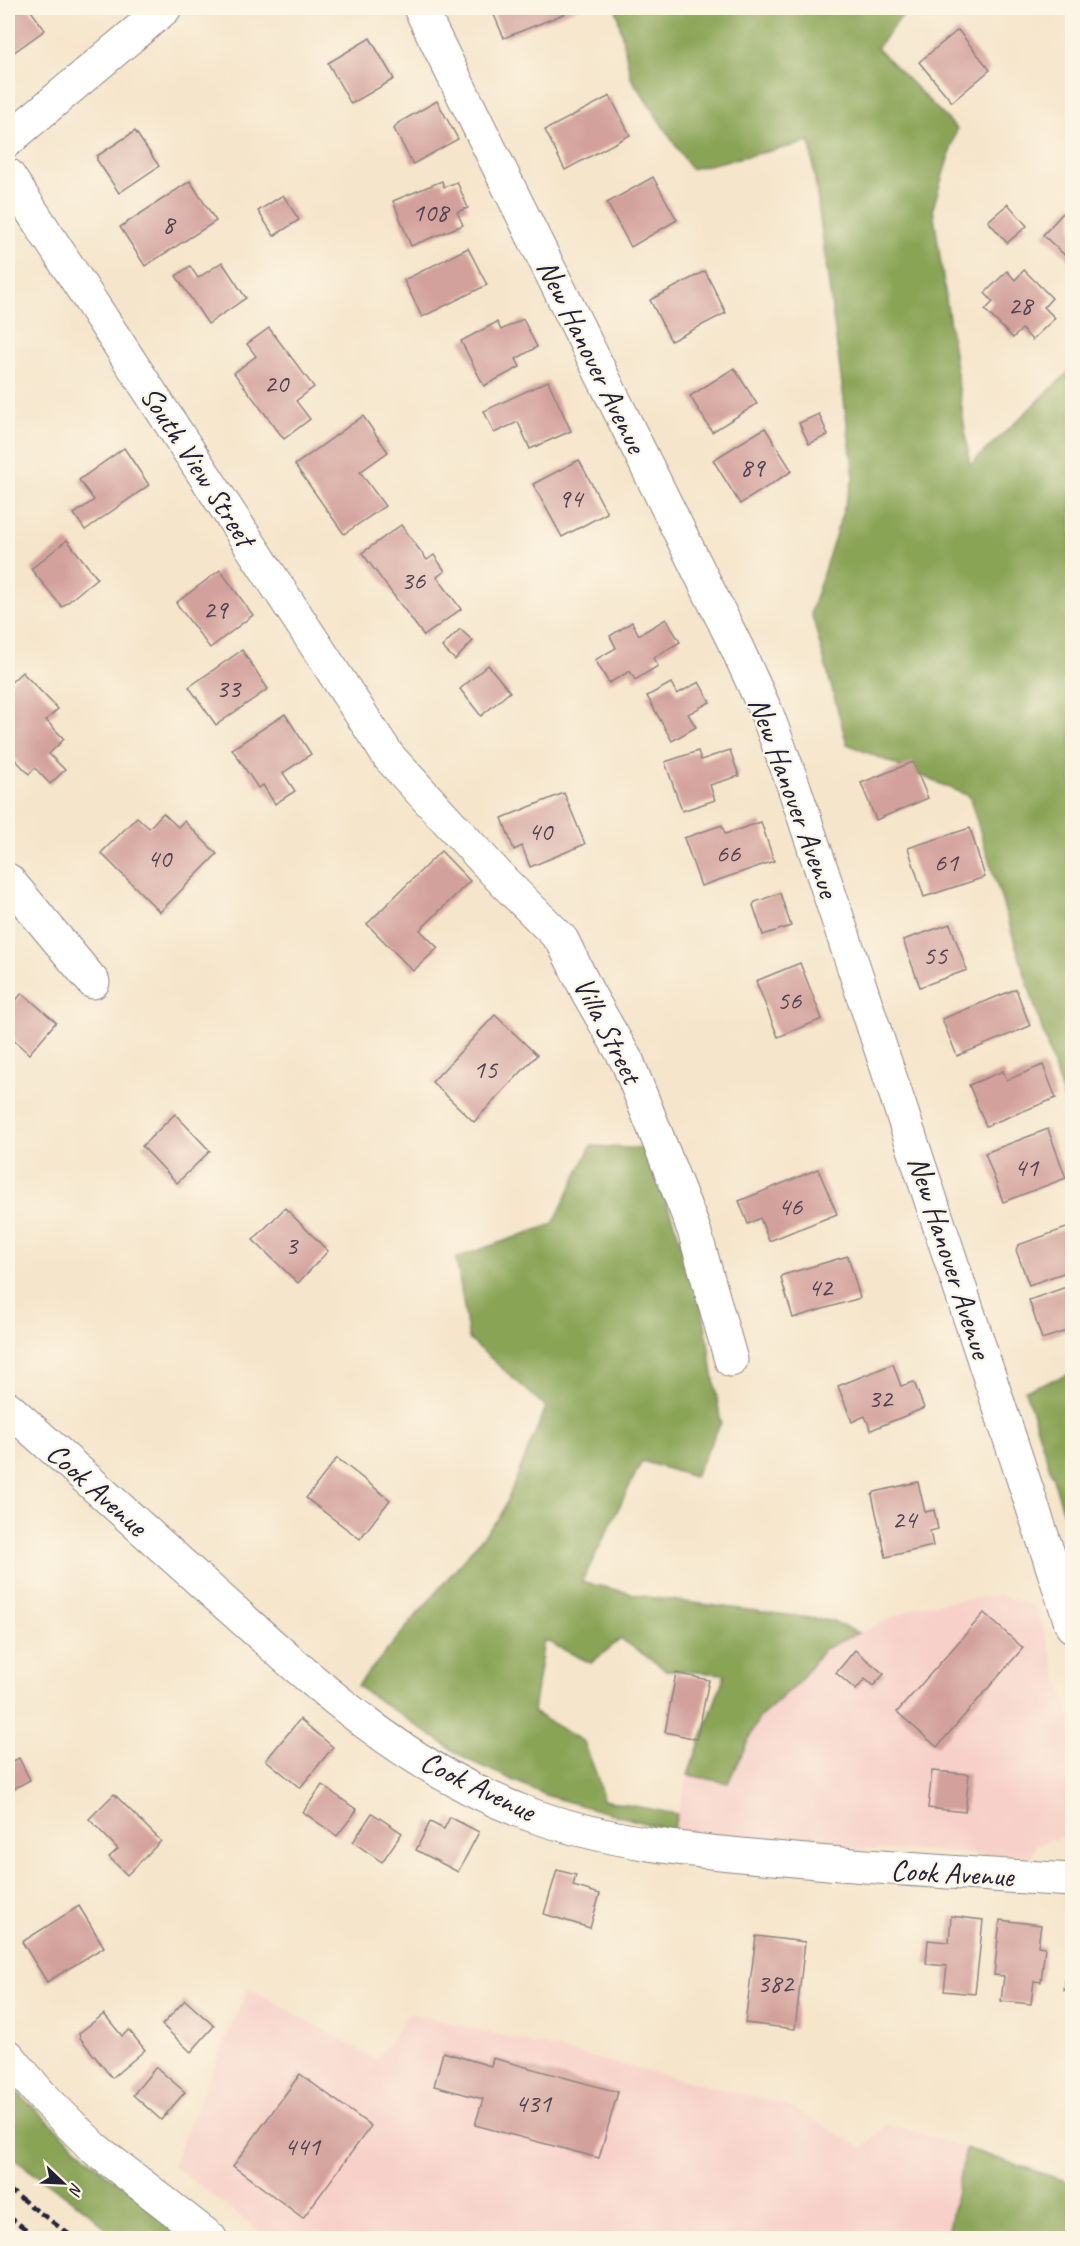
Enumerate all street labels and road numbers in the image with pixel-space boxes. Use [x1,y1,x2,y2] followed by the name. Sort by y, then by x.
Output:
[529,253,656,461] street label: New Hanover Avenue
[132,379,266,557] street label: South View Street
[740,692,849,905] street label: New Hanover Avenue
[565,970,652,1092] street label: Villa Street
[899,1151,1001,1365] street label: New Hanover Avenue
[39,1434,157,1546] street label: Cook Avenue
[415,1742,543,1831] street label: Cook Avenue
[890,1851,1016,1895] street label: Cook Avenue

